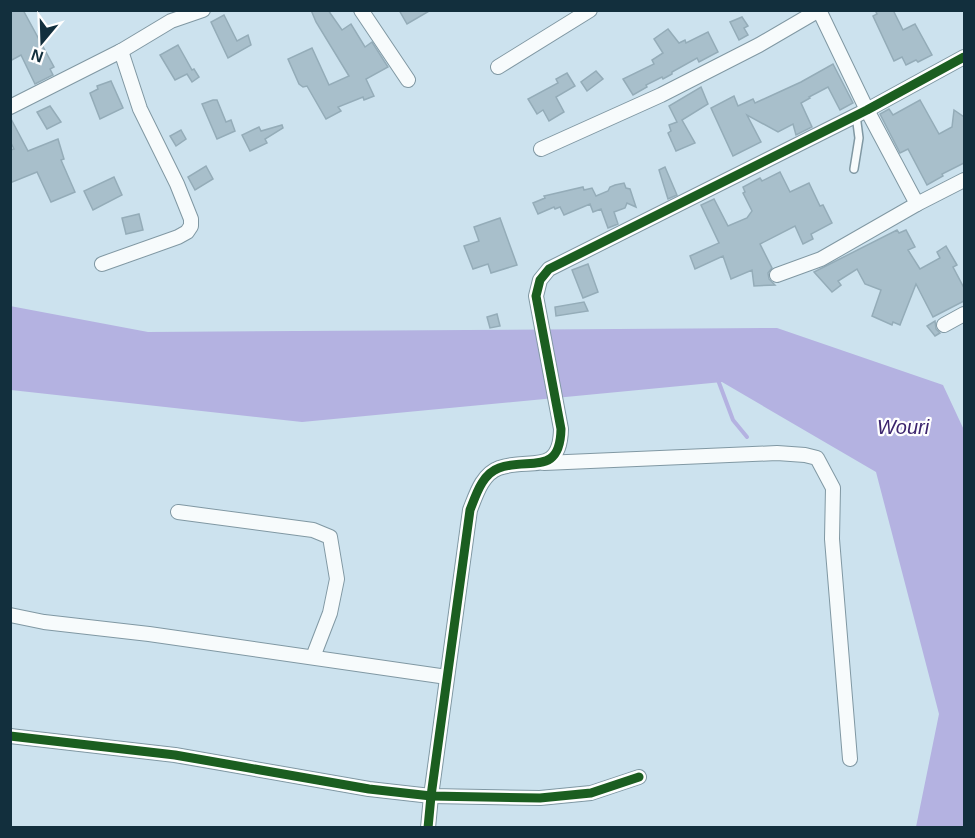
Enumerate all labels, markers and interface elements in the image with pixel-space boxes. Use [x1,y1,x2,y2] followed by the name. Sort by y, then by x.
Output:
[12,12,72,72] north arrow
[29,46,46,66] text: N
[877,416,930,438] water label: Wouri

